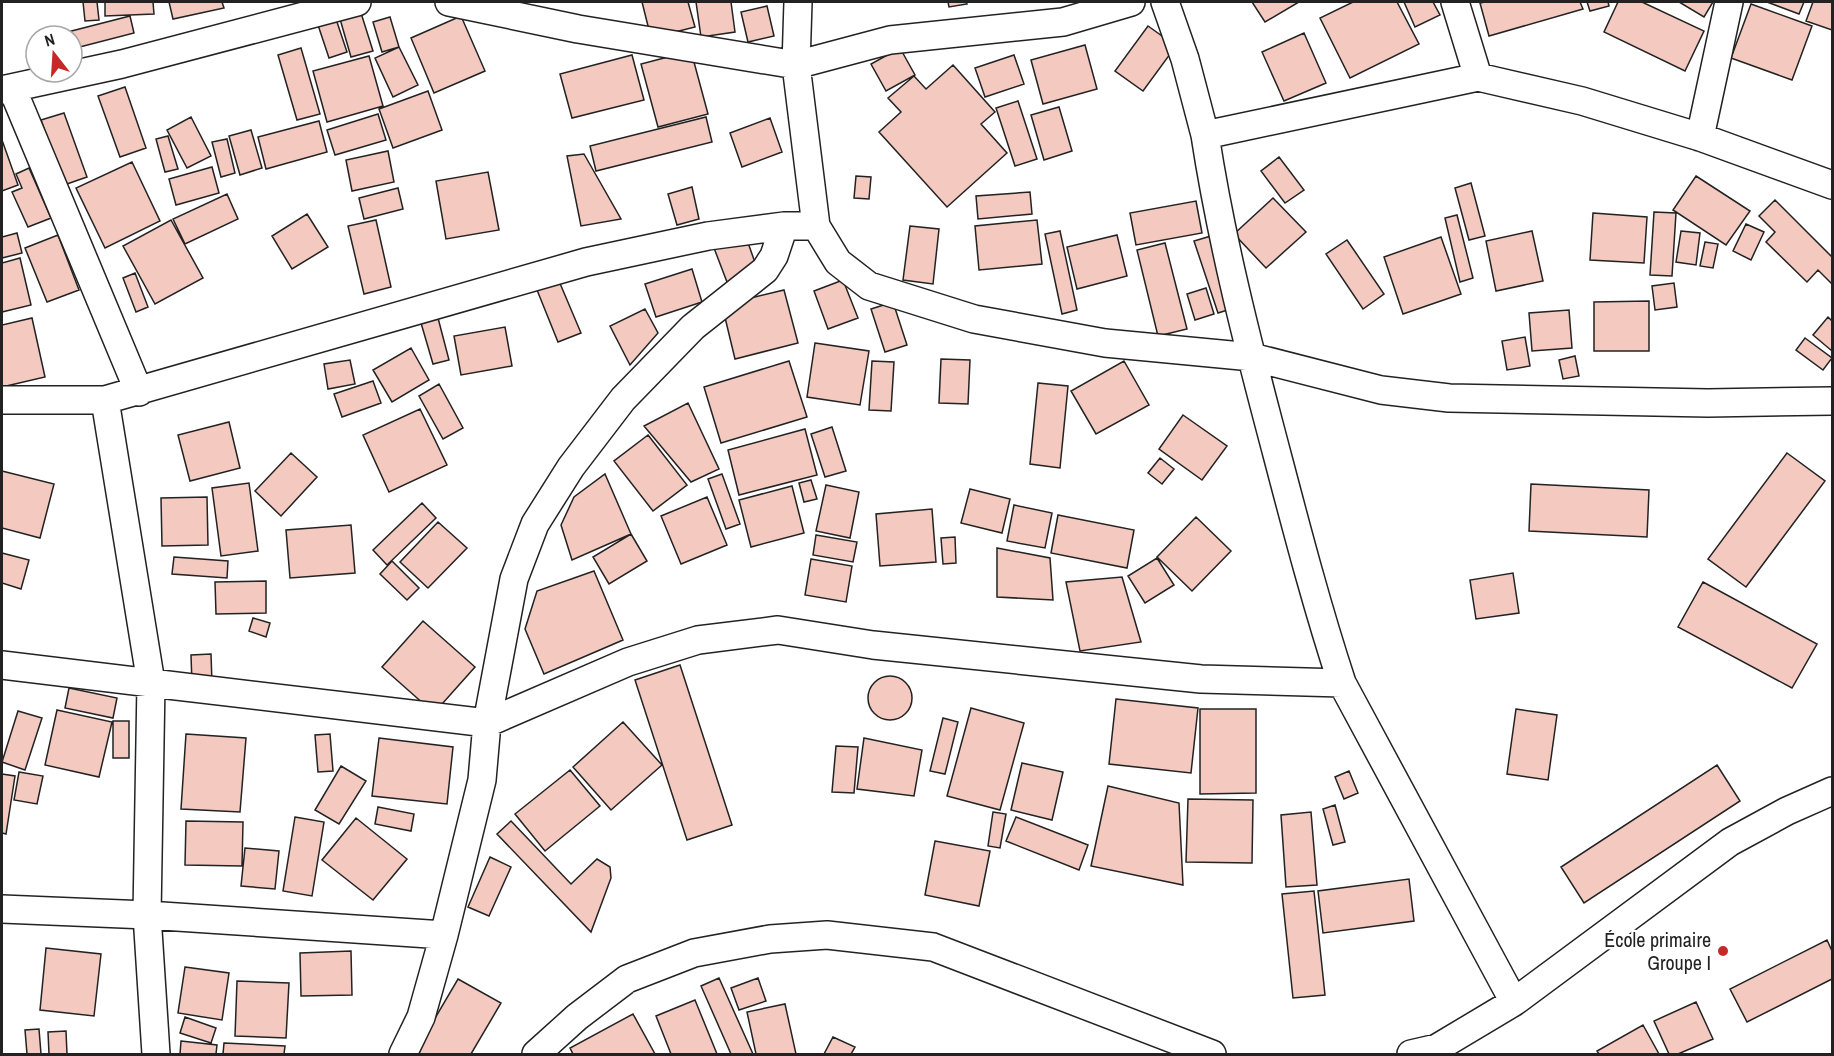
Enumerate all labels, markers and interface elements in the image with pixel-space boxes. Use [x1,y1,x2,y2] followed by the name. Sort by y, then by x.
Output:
[24,24,84,84] north arrow
[42,28,57,52] text: N
[1604,926,1711,976] place label: École primaire Groupe I
[1716,944,1730,958] marker: École primaire Groupe I

